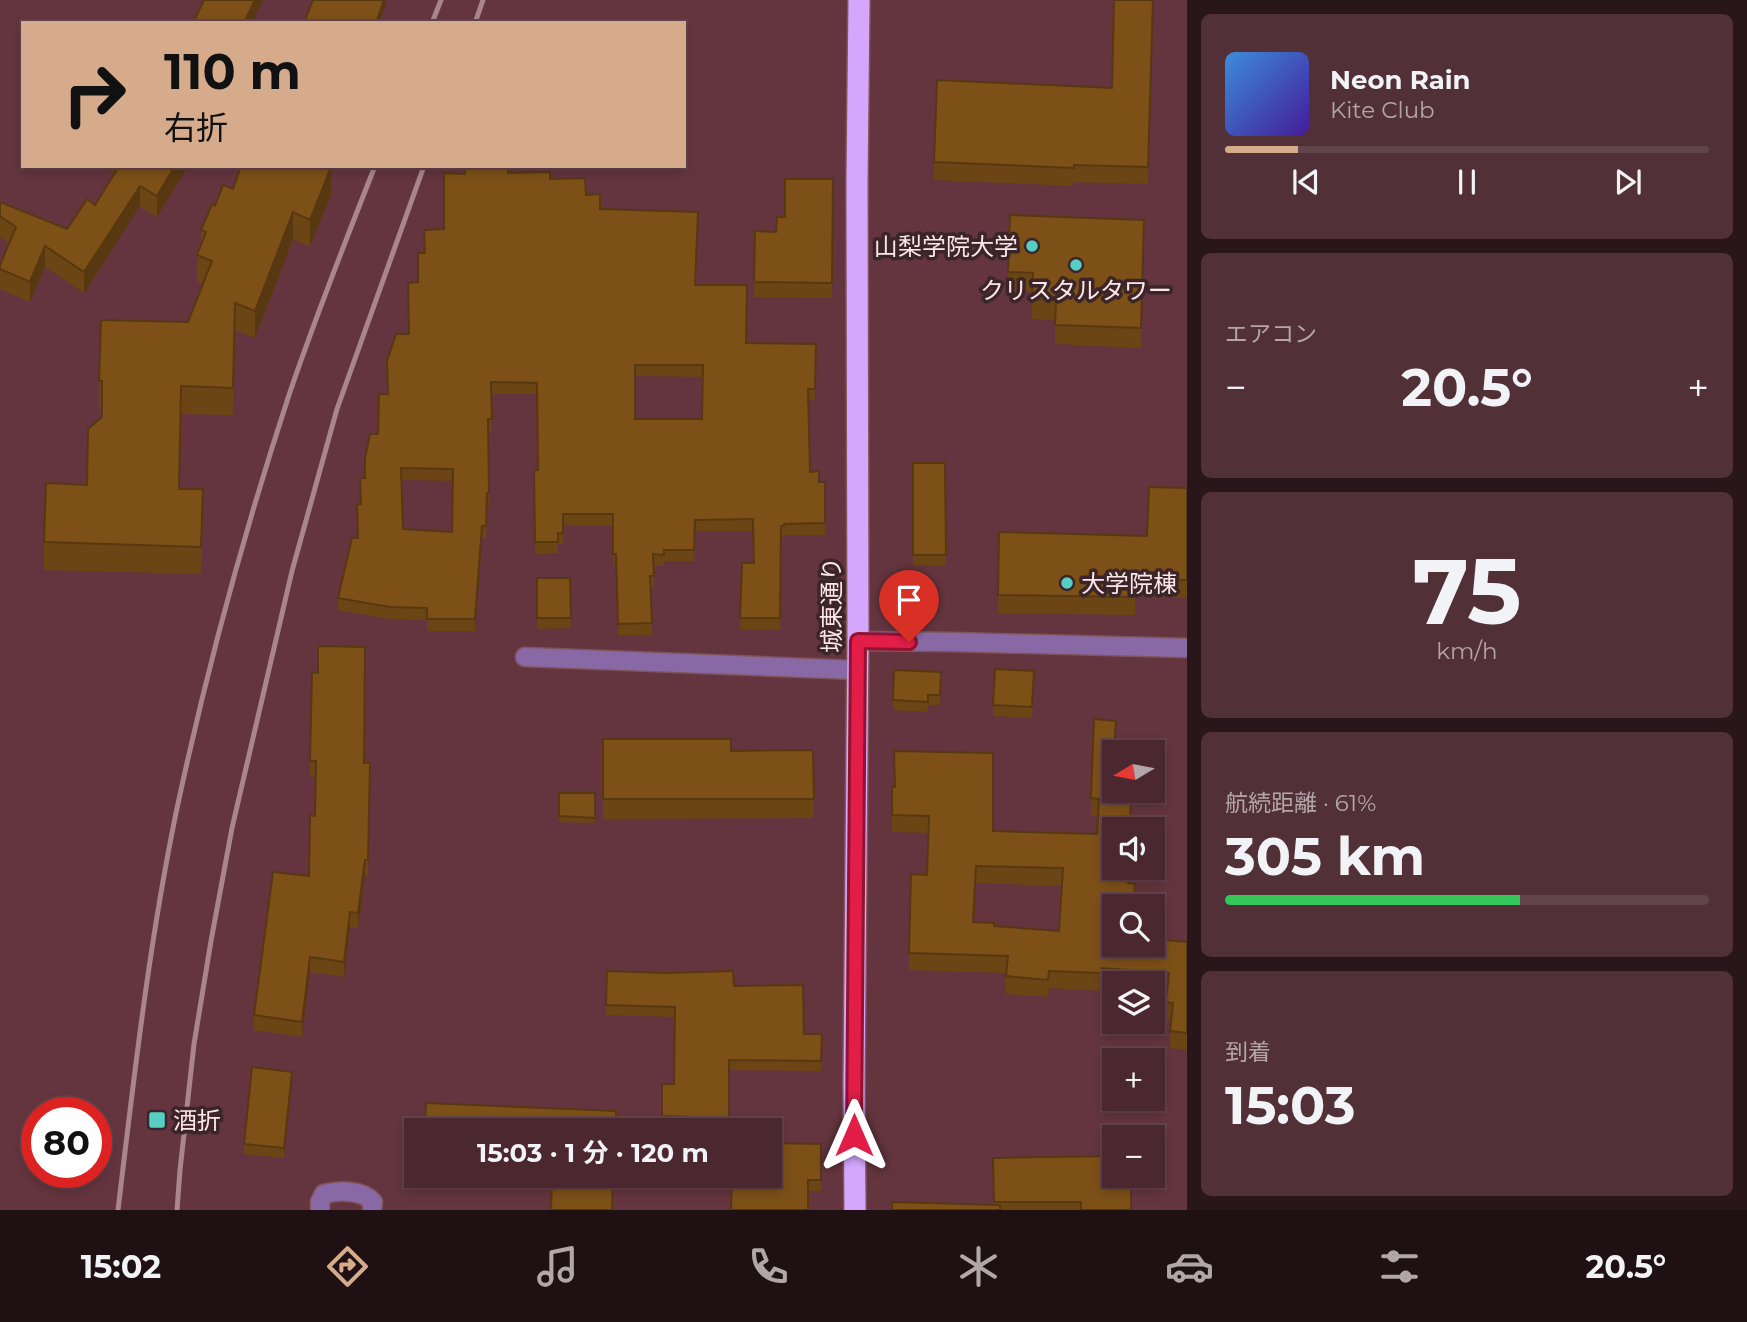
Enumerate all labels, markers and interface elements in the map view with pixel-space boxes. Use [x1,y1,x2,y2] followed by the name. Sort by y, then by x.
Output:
[164,42,301,101] text: 110 m
[49,49,140,140] icon: right
[1330,64,1471,96] text: Neon Rain
[1330,96,1435,124] text: Kite Club
[164,108,228,147] text: 右折
[1287,163,1325,201] icon: previous
[1448,163,1486,201] icon: pause
[1609,163,1647,201] icon: next
[874,232,1018,261] place label: 山梨学院大学
[1024,238,1040,254] marker: 山梨学院大学
[1068,257,1084,273] marker: クリスタルタワー
[980,276,1172,305] place label: クリスタルタワー
[1225,320,1317,348] text: エアコン
[1401,356,1533,419] text: 20.5°
[1225,364,1247,411] text: −
[1687,364,1709,411] text: +
[1412,536,1522,647] text: 75
[817,557,846,653] street label: 城東通り
[1081,569,1177,598] place label: 大学院棟
[879,570,939,642] pin
[1059,575,1075,591] marker: 大学院棟
[890,581,928,619] icon: arrive
[1436,637,1498,665] text: km/h
[1102,740,1166,803] north arrow
[1102,740,1165,1188] map controls
[1225,789,1376,817] text: 航続距離 · 61%
[1102,817,1165,880] button: sound
[1225,825,1425,888] text: 305 km
[1102,894,1165,957] button: search
[1102,971,1165,1034] button: layers
[1225,1038,1271,1066] text: 到着
[1102,1048,1165,1111] button: +
[1225,1074,1356,1137] text: 15:03
[21,1097,112,1188] speed limit sign: 80
[817,1098,891,1172] position arrow
[173,1106,221,1135] place label: 酒折
[147,1110,167,1130] marker: 酒折
[1102,1125,1165,1188] button: −
[477,1137,709,1169] text: 15:03 · 1 分 · 120 m
[323,1242,372,1291] icon: directions
[533,1242,582,1291] icon: music
[744,1242,793,1291] icon: phone
[954,1242,1003,1291] icon: climate
[1165,1242,1214,1291] icon: car
[1375,1242,1424,1291] icon: filters
[81,1247,161,1286] text: 15:02
[1585,1247,1666,1286] text: 20.5°

